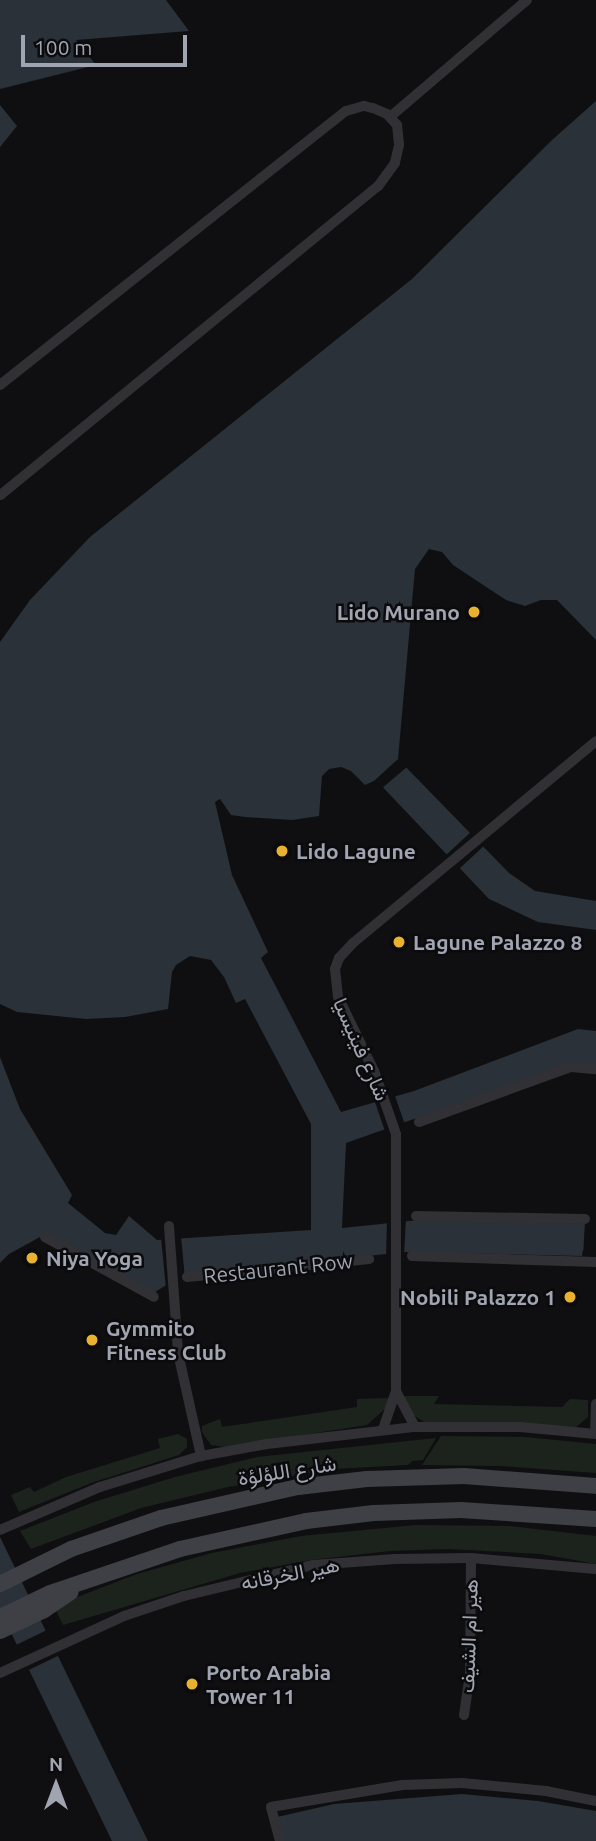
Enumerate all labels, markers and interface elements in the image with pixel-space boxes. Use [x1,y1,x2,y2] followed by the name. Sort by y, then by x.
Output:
[24,21,191,65] scale bar
[34,35,92,59] text: 100 m
[337,599,460,625] place label: Lido Murano
[466,604,482,620] marker: Lido Murano
[296,838,416,864] place label: Lido Lagune
[274,843,290,859] marker: Lido Lagune
[413,929,582,955] place label: Lagune Palazzo 8
[391,934,407,950] marker: Lagune Palazzo 8
[328,994,396,1104] street label: شارع فينيسيا
[46,1245,143,1271] place label: Niya Yoga
[202,1248,354,1288] street label: Restaurant Row
[24,1250,40,1266] marker: Niya Yoga
[400,1284,556,1310] place label: Nobili Palazzo 1
[562,1289,578,1305] marker: Nobili Palazzo 1
[106,1315,227,1365] place label: Gymmito Fitness Club
[84,1332,100,1348] marker: Gymmito Fitness Club
[236,1450,338,1490] street label: شارع اللؤلؤة
[239,1551,341,1595] street label: هير الخرقانه
[453,1579,483,1693] street label: هير ام الشيف
[206,1659,331,1709] place label: Porto Arabia Tower 11
[184,1676,200,1692] marker: Porto Arabia Tower 11
[21,1750,91,1820] north arrow
[49,1753,63,1775] text: N

